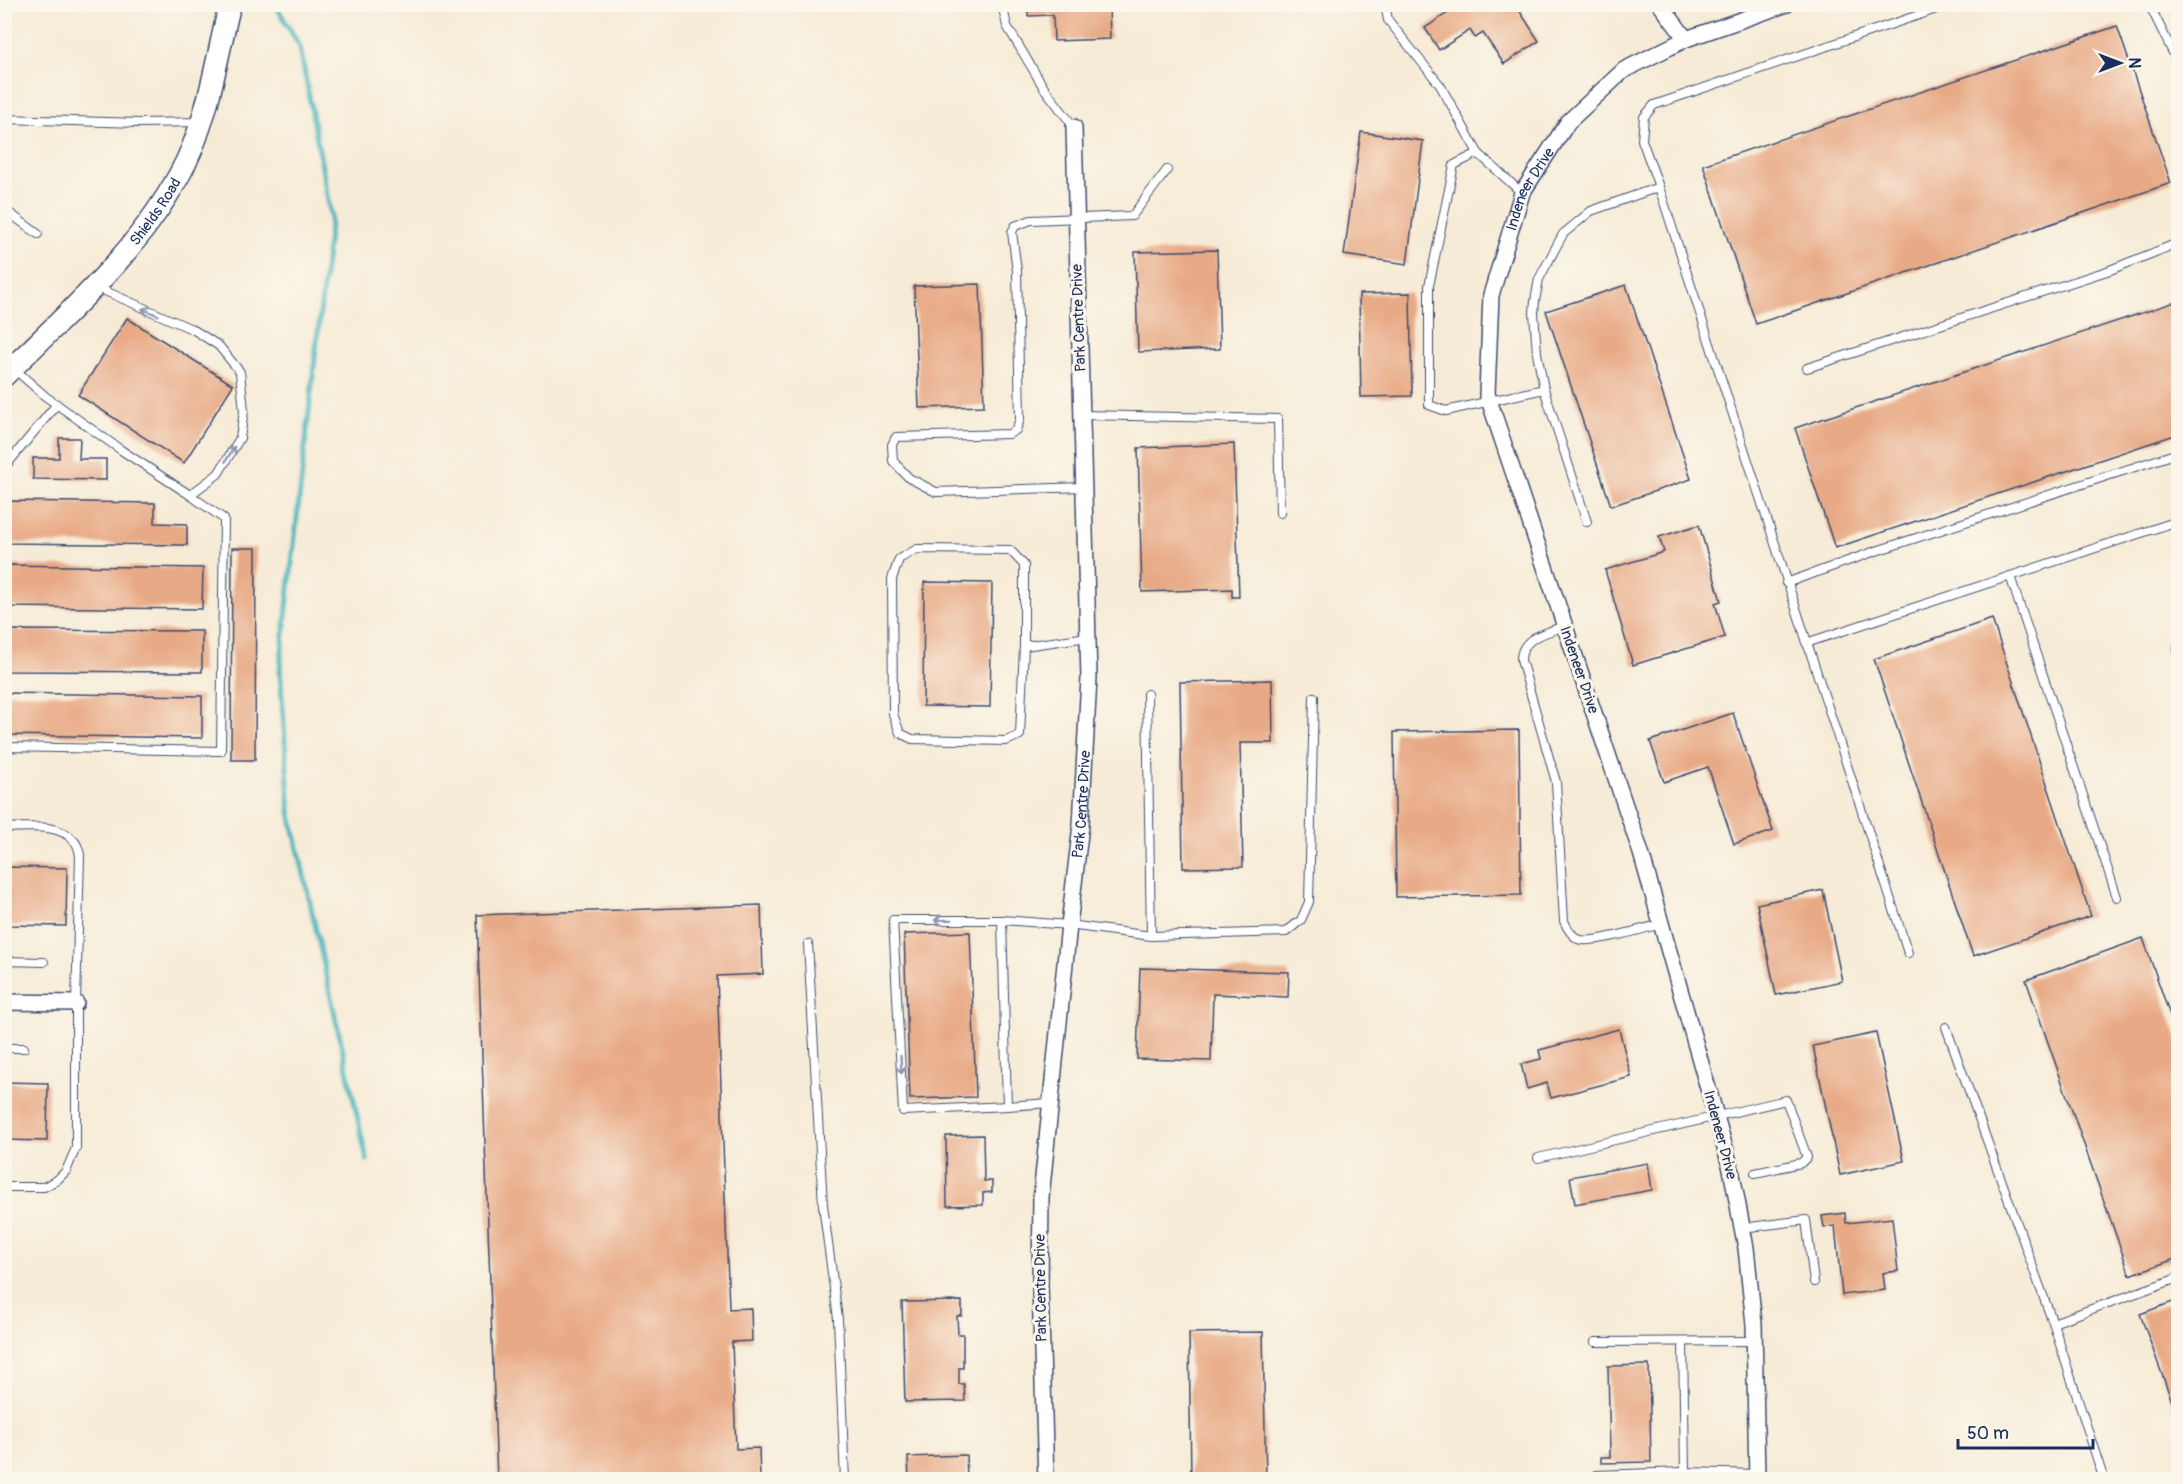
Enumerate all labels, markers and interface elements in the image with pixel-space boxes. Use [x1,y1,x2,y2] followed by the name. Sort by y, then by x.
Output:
[2090,33,2150,93] north arrow
[2124,58,2144,69] text: N
[1502,143,1559,233] street label: Indeneer Drive
[125,174,185,249] street label: Shields Road
[1068,263,1090,372] street label: Park Centre Drive
[142,306,160,317] one-way arrow
[225,446,237,463] one-way arrow
[1555,624,1603,717] street label: Indeneer Drive
[1068,749,1095,859] street label: Park Centre Drive
[934,914,954,926] one-way arrow
[895,1055,906,1075] one-way arrow
[1699,1088,1741,1182] street label: Indeneer Drive
[1031,1233,1051,1342] street label: Park Centre Drive
[1958,1412,2093,1450] scale bar
[1967,1422,2009,1445] text: 50 m

